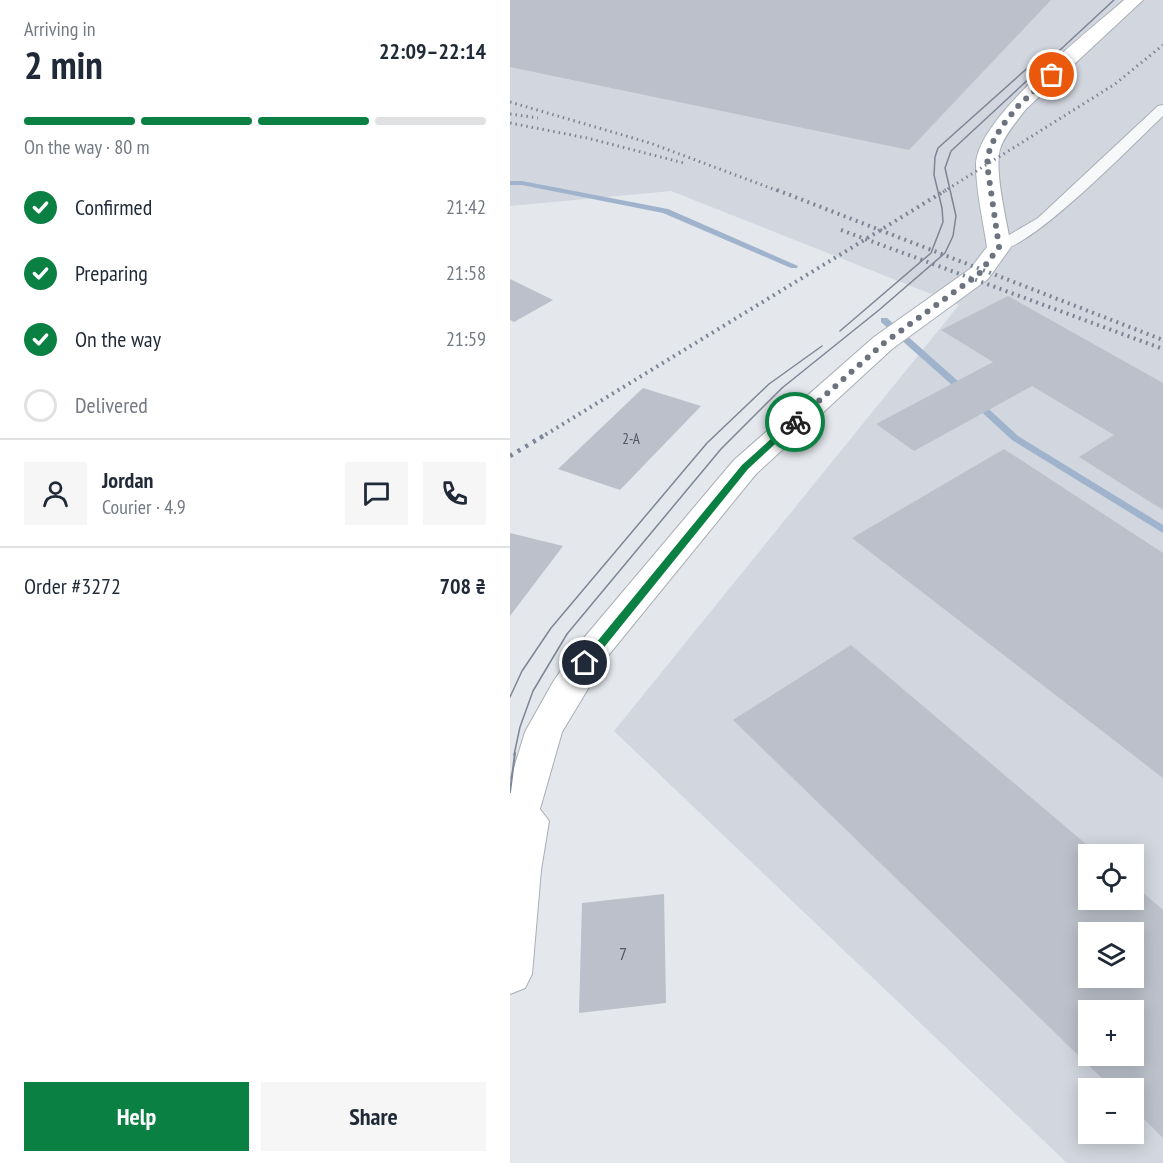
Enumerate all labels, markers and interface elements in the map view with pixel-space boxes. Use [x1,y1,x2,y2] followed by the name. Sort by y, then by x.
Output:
[24,16,96,42] text: Arriving in
[379,37,486,65] text: 22:09–22:14
[24,39,103,90] text: 2 min
[1026,49,1077,100] pin
[1035,58,1068,91] icon: bag
[24,134,150,160] text: On the way · 80 m
[24,191,57,224] icon: check
[75,193,152,221] text: Confirmed
[446,194,486,220] text: 21:42
[24,257,57,290] icon: check
[75,259,148,287] text: Preparing
[446,260,486,286] text: 21:58
[24,323,57,356] icon: check
[75,325,161,353] text: On the way
[446,326,486,352] text: 21:59
[75,391,148,419] text: Delivered
[765,392,825,452] courier
[779,406,812,439] icon: bike
[622,429,641,448] house number: 2-А
[24,462,87,525] button: person
[345,462,408,525] button: chat
[423,462,486,525] button: phone
[102,466,153,494] text: Jordan
[102,494,186,520] text: Courier · 4.9
[24,572,121,600] text: Order #3272
[439,572,486,600] text: 708 ₴
[559,637,610,688] pin
[568,646,601,679] icon: home
[1078,844,1144,1144] map controls
[1078,844,1144,910] button: locate
[1078,922,1144,988] button: layers
[619,942,627,965] house number: 7
[1078,1000,1144,1066] button: +
[1078,1078,1144,1144] button: −
[24,1082,249,1151] button: Help
[261,1082,486,1151] button: Share

